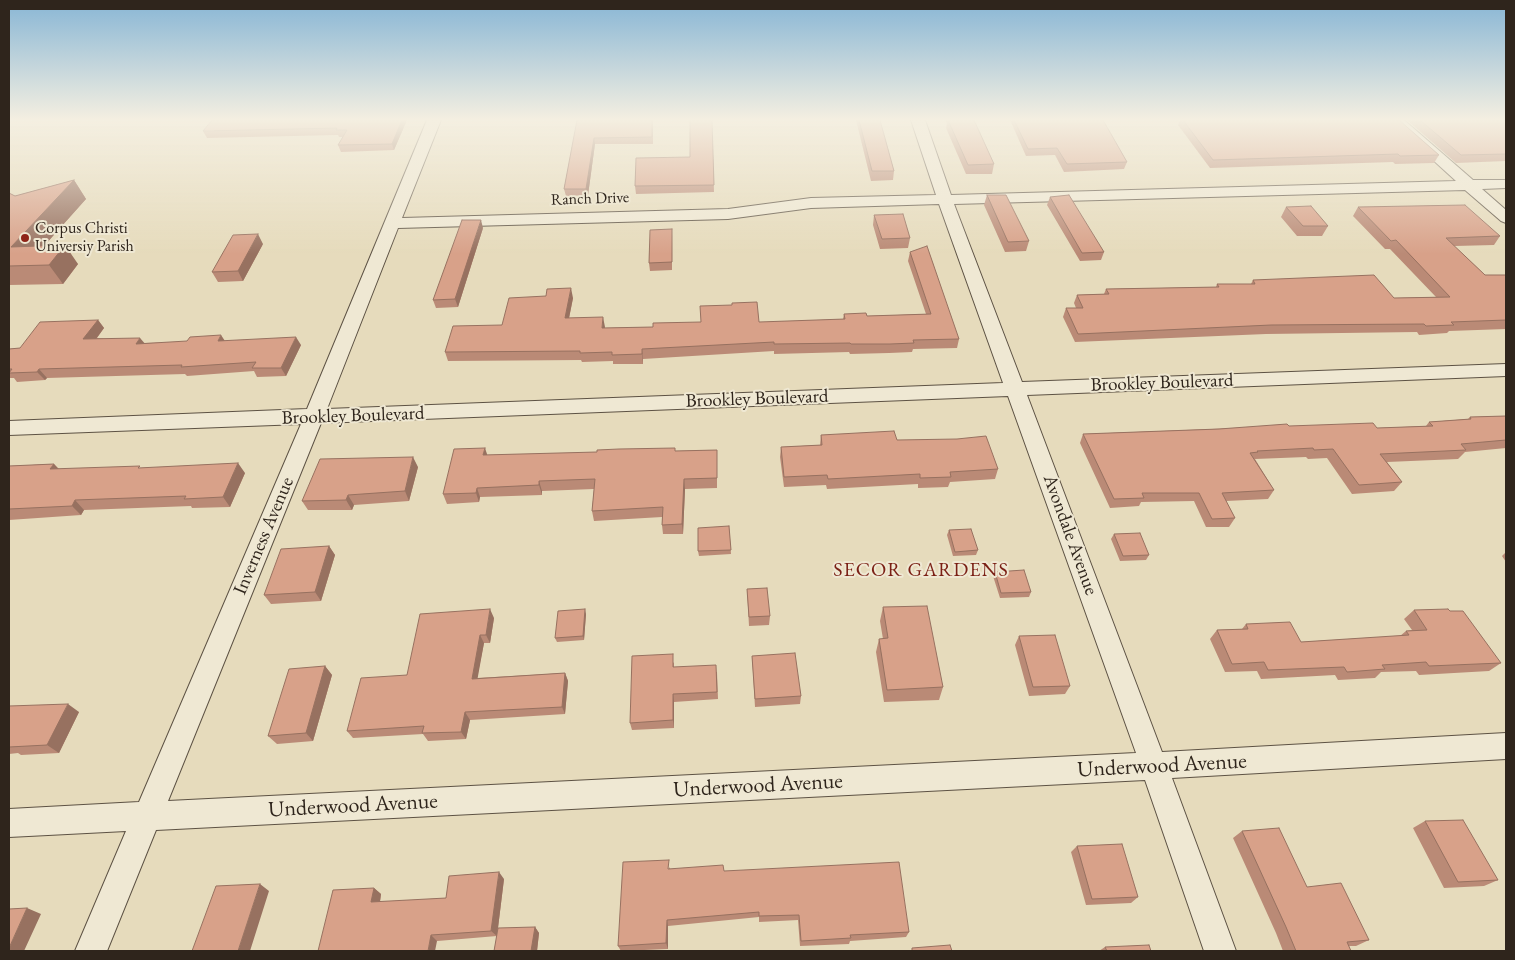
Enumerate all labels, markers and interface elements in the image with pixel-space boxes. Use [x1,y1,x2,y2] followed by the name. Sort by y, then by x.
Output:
[551,188,629,210] street label: Ranch Drive
[35,219,134,257] place label: Corpus Christi Universiy Parish
[19,232,31,244] marker: Corpus Christi Universiy Parish
[1090,369,1234,397] street label: Brookley Boulevard
[685,385,829,413] street label: Brookley Boulevard
[281,402,425,430] street label: Brookley Boulevard
[1038,472,1102,598] street label: Avondale Avenue
[229,474,299,598] street label: Inverness Avenue
[832,559,1010,583] district label: SECOR GARDENS
[1076,748,1248,784] street label: Underwood Avenue
[672,768,844,804] street label: Underwood Avenue
[267,788,439,824] street label: Underwood Avenue

